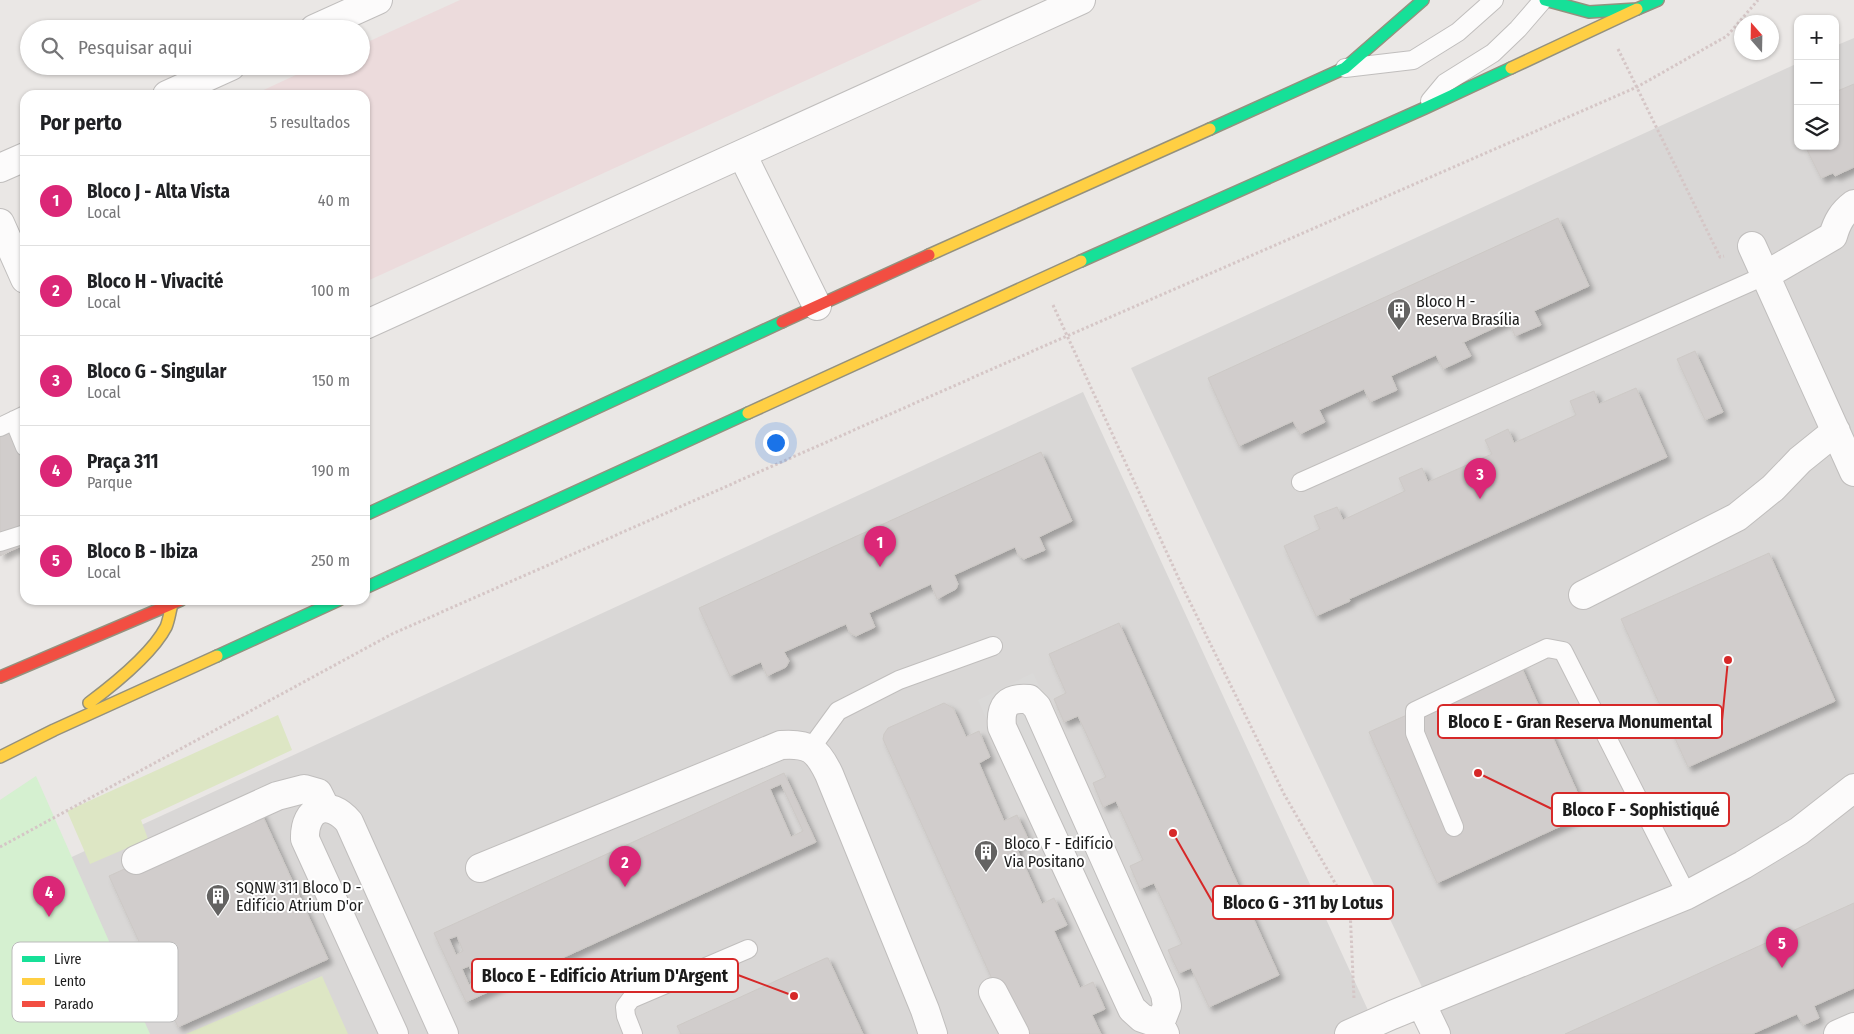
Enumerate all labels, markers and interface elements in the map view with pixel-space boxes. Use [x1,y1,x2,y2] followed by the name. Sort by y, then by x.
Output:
[1734,15,1779,60] north arrow
[1794,15,1839,150] map controls
[1794,15,1839,60] button: +
[20,20,370,75] search box
[38,34,66,62] icon: search
[78,36,192,59] text: Pesquisar aqui
[1794,60,1839,105] button: −
[1794,105,1839,150] button: layers
[40,110,122,136] text: Por perto
[270,113,350,132] text: 5 resultados
[87,180,230,203] text: Bloco J - Alta Vista
[53,191,59,210] text: 1
[318,191,350,210] text: 40 m
[87,203,121,222] text: Local
[87,270,223,293] text: Bloco H - Vivacité
[52,281,60,300] text: 2
[311,281,350,300] text: 100 m
[1416,292,1520,329] place label: Bloco H - Reserva Brasília
[87,293,121,312] text: Local
[1386,297,1412,331] building icon: Bloco H - Reserva Brasília
[87,360,226,383] text: Bloco G - Singular
[52,371,60,390] text: 3
[312,371,350,390] text: 150 m
[87,383,121,402] text: Local
[763,430,789,456] your location
[87,450,159,473] text: Praça 311
[1464,458,1496,499] pin: 3
[52,461,60,480] text: 4
[312,461,350,480] text: 190 m
[87,473,132,492] text: Parque
[864,526,896,567] pin: 1
[87,540,198,563] text: Bloco B - Ibiza
[52,551,60,570] text: 5
[311,551,350,570] text: 250 m
[87,563,121,582] text: Local
[1438,705,1722,738] callout: Bloco E - Gran Reserva Monumental
[1448,711,1712,733] text: Bloco E - Gran Reserva Monumental
[1552,793,1729,826] callout: Bloco F - Sophistiqué
[1562,799,1720,821] text: Bloco F - Sophistiqué
[1004,834,1113,871] place label: Bloco F - Edifício Via Positano
[973,839,999,873] building icon: Bloco F - Edifício Via Positano
[609,846,641,887] pin: 2
[33,876,65,917] pin: 4
[236,878,363,915] place label: SQNW 311 Bloco D - Edifício Atrium D'or
[205,883,231,917] building icon: SQNW 311 Bloco D - Edifício Atrium D'or
[1213,886,1393,919] callout: Bloco G - 311 by Lotus
[1223,892,1383,914] text: Bloco G - 311 by Lotus
[1766,927,1798,968] pin: 5
[12,942,178,1022] legend
[54,951,81,968] text: Livre
[472,959,738,992] callout: Bloco E - Edifício Atrium D'Argent
[482,965,729,987] text: Bloco E - Edifício Atrium D'Argent
[54,973,86,990] text: Lento
[54,996,94,1013] text: Parado

